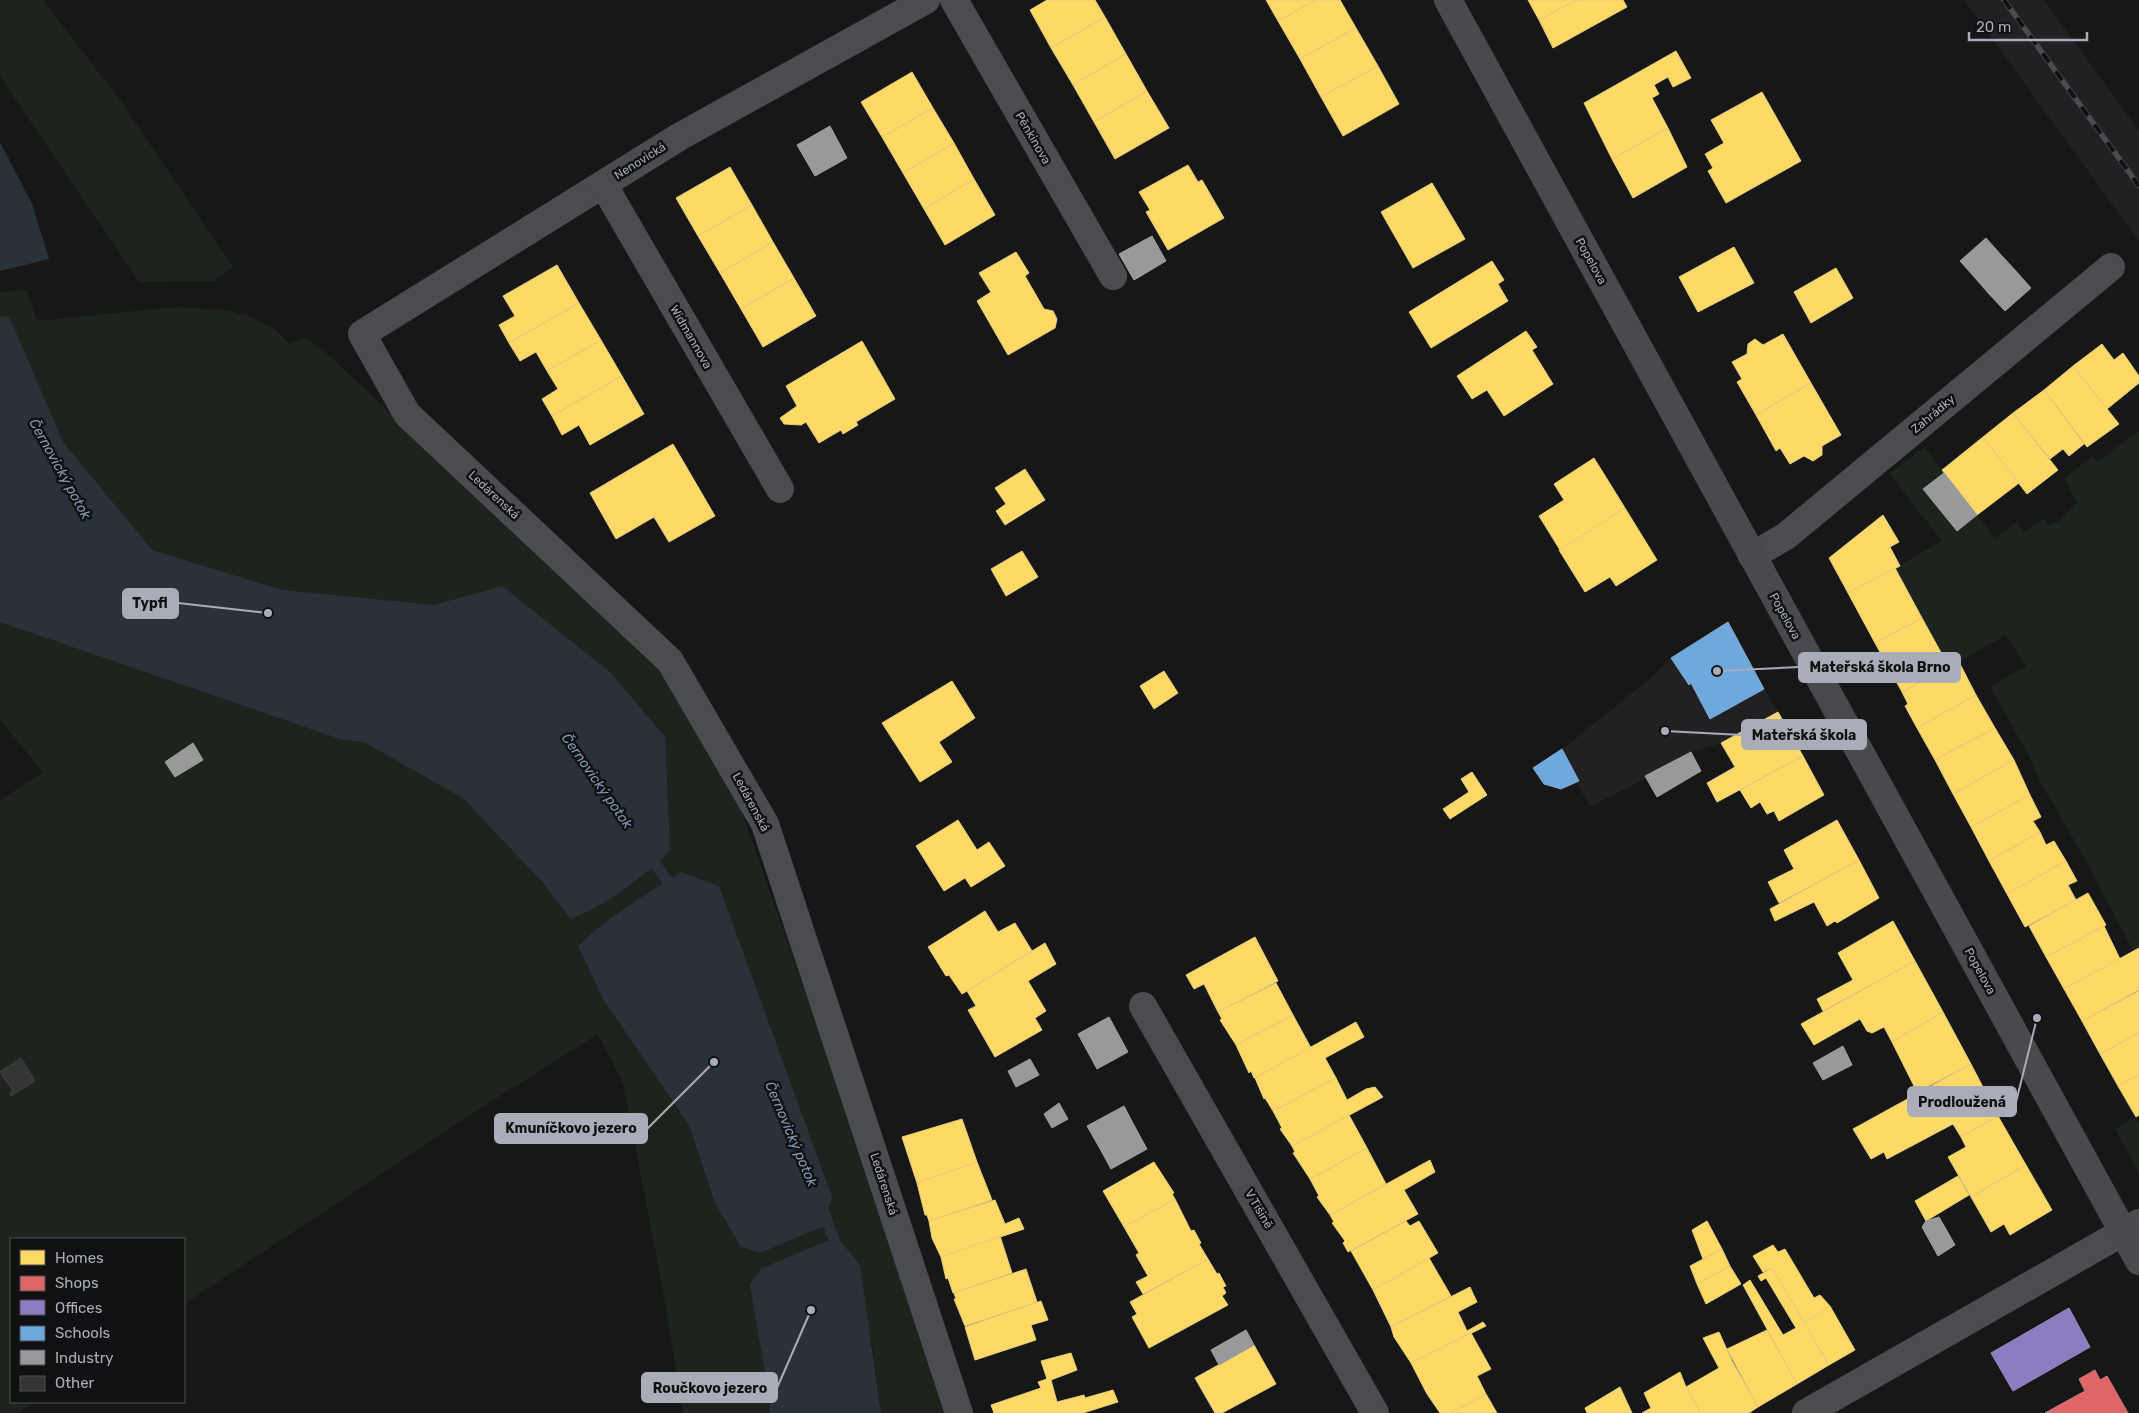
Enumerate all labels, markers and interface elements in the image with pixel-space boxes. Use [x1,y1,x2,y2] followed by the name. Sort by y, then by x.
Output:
[1969,10,2086,42] scale bar
[1976,18,2011,36] text: 20 m
[1013,110,1053,166] street label: Pěnkinova
[612,140,668,182] street label: Nenovická
[1573,235,1609,287] street label: Popelova
[667,303,715,371] street label: Widmannova
[1909,392,1958,436] street label: Zahrádky
[25,415,96,523] water label: Černovický potok
[466,468,522,522] street label: Ledárenská
[123,589,178,618] callout: Typfl
[1767,590,1803,642] street label: Popelova
[132,595,168,612] text: Typfl
[1799,653,1960,682] callout: Mateřská škola Brno
[1809,659,1951,676] text: Mateřská škola Brno
[1742,720,1866,749] callout: Mateřská škola
[1752,727,1856,744] text: Mateřská škola
[558,729,637,833] water label: Černovický potok
[730,770,772,834] street label: Ledárenská
[1962,945,1998,997] street label: Popelova
[761,1079,822,1190] water label: Černovický potok
[1908,1087,2016,1116] callout: Prodloužená
[1918,1094,2006,1111] text: Prodloužená
[495,1114,647,1143] callout: Kmuníčkovo jezero
[505,1120,637,1137] text: Kmuníčkovo jezero
[867,1151,901,1217] street label: Ledárenská
[1242,1187,1276,1231] street label: V Tišině
[10,1238,185,1403] legend
[55,1249,104,1267] text: Homes
[55,1274,99,1292] text: Shops
[55,1299,103,1317] text: Offices
[55,1324,111,1342] text: Schools
[55,1349,114,1367] text: Industry
[642,1373,777,1402] callout: Roučkovo jezero
[55,1374,95,1392] text: Other
[653,1380,767,1397] text: Roučkovo jezero

